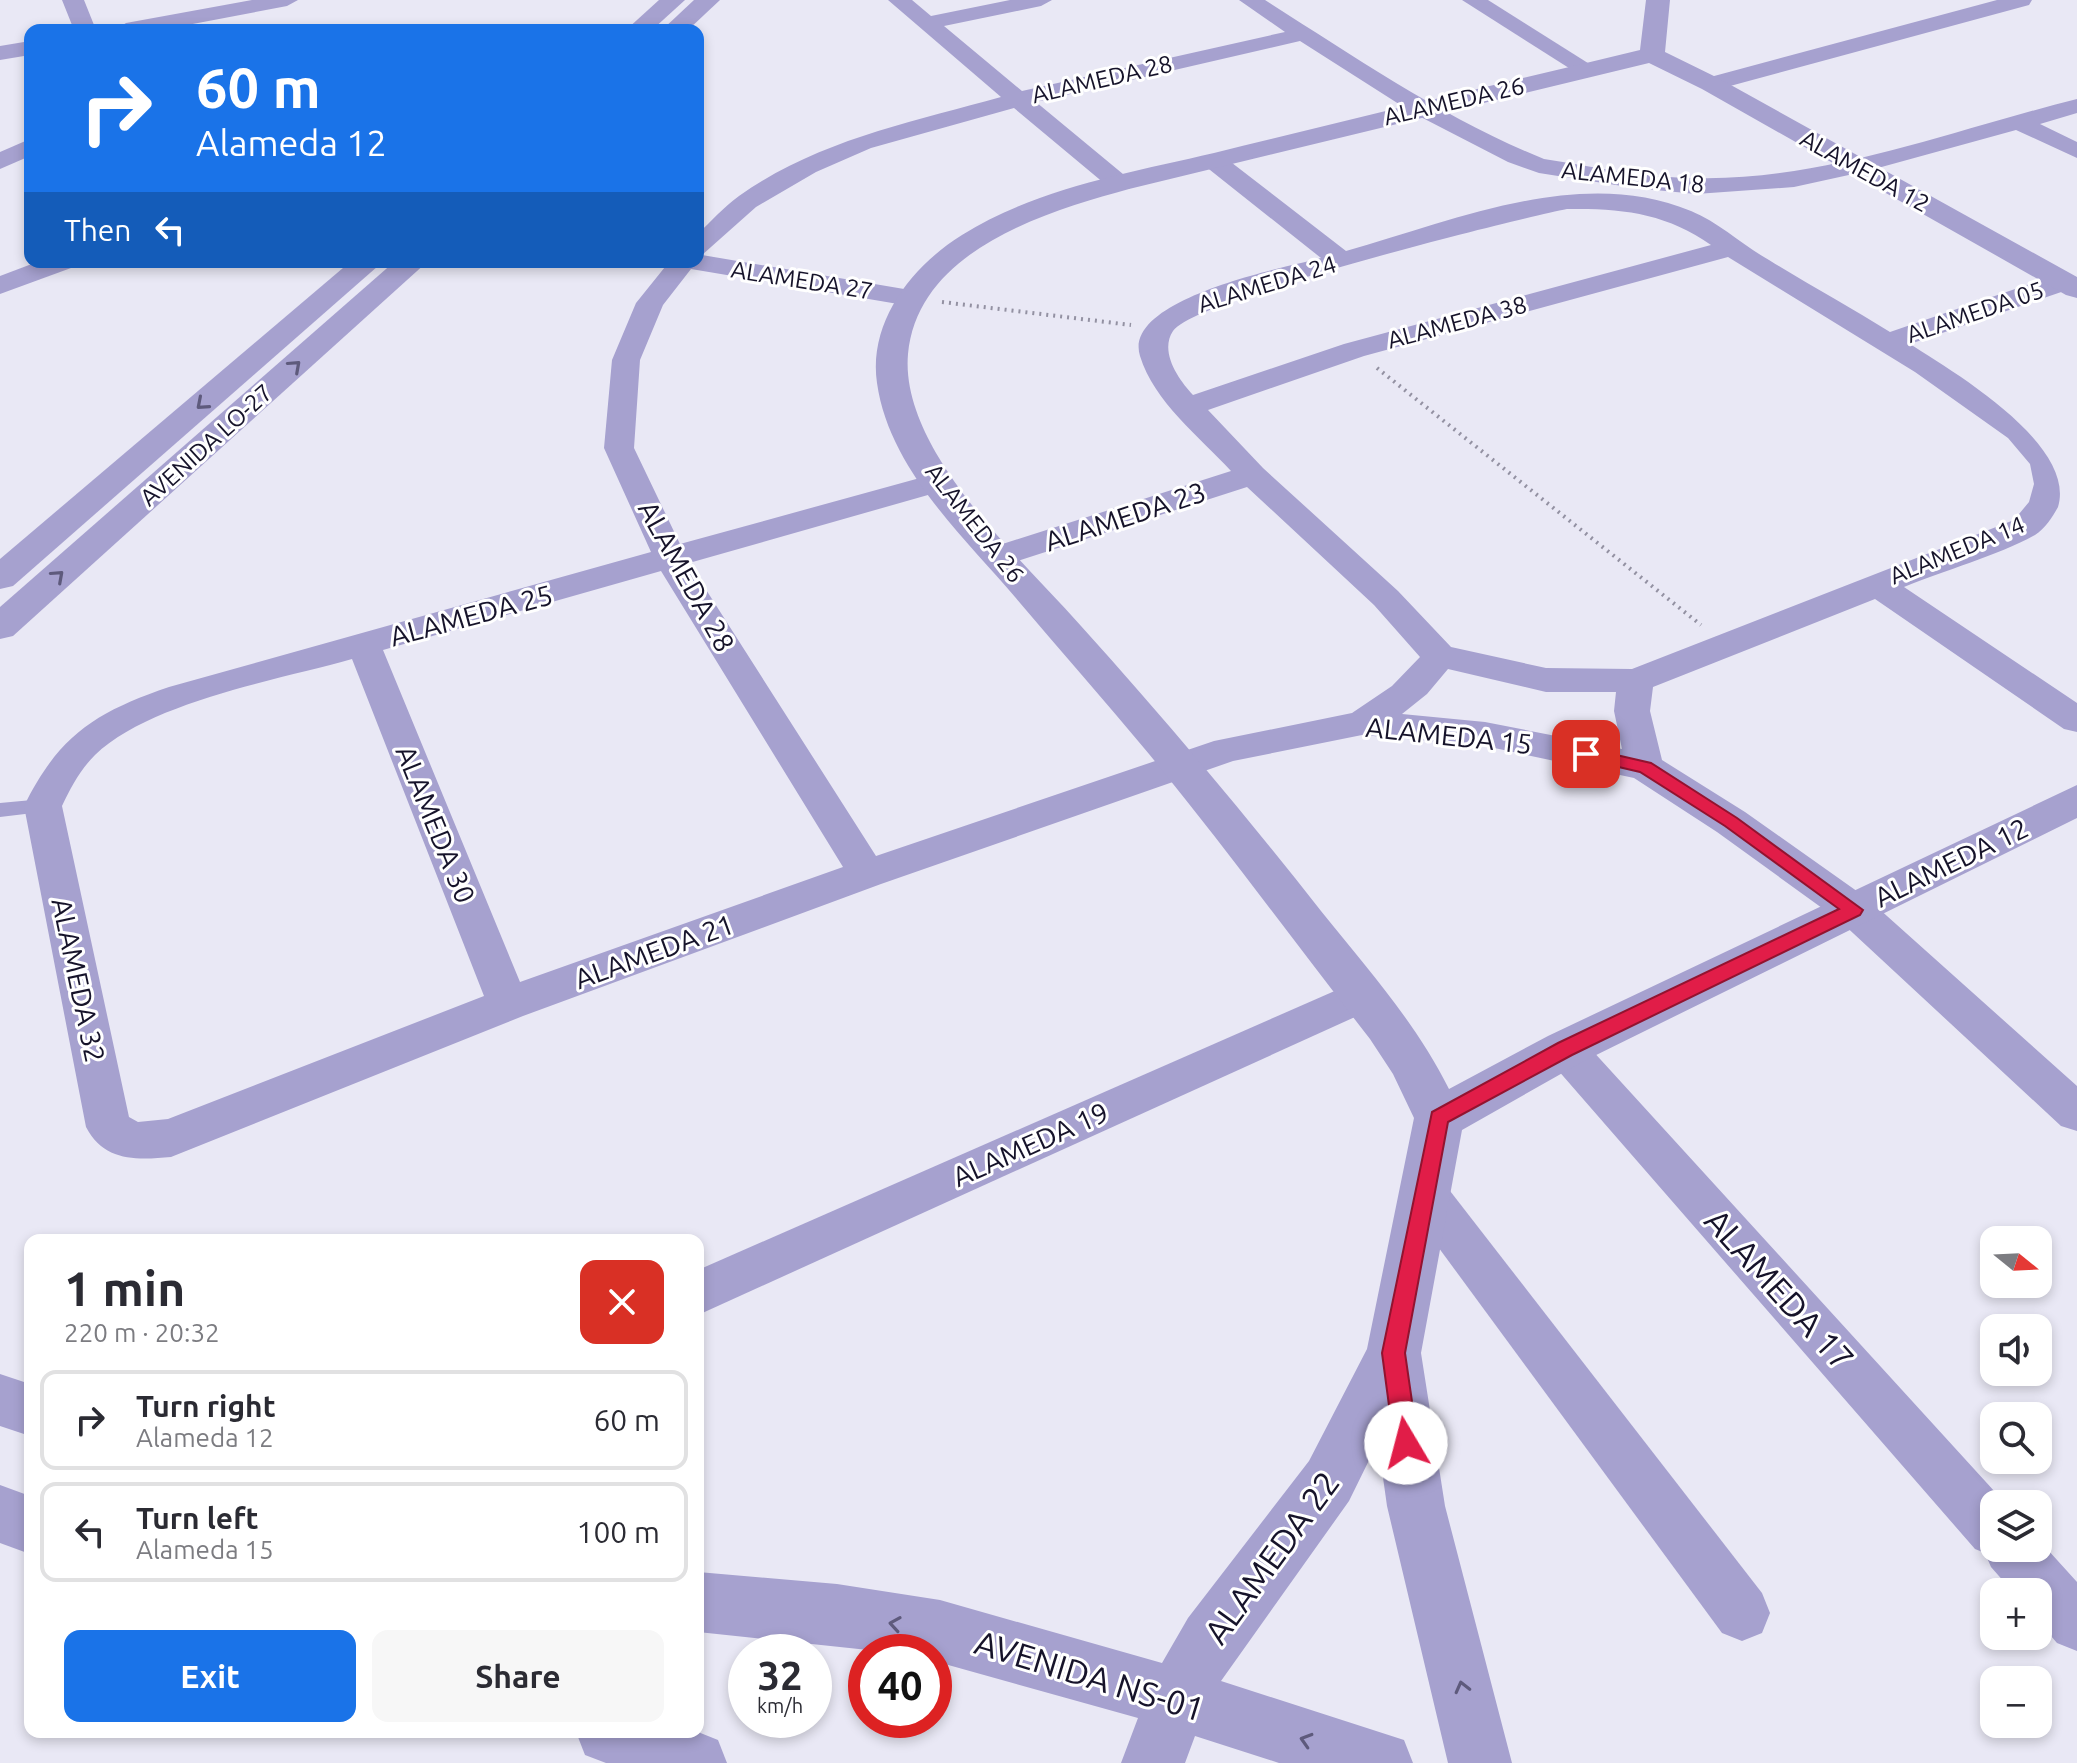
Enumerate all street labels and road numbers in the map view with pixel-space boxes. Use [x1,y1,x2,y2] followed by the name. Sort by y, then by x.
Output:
[1029,50,1175,108] street label: ALAMEDA 28
[1381,72,1527,130] street label: ALAMEDA 26
[1796,124,1934,218] street label: ALAMEDA 12
[1560,156,1706,198] street label: ALAMEDA 18
[1195,250,1339,318] street label: ALAMEDA 24
[729,255,875,305] street label: ALAMEDA 27
[1903,276,2047,348] street label: ALAMEDA 05
[1384,290,1530,354] street label: ALAMEDA 38
[134,379,278,511] street label: AVENIDA LO-27
[920,458,1030,588] street label: ALAMEDA 26
[1041,475,1209,557] street label: ALAMEDA 23
[633,495,741,657] street label: ALAMEDA 28
[1886,511,2028,589] street label: ALAMEDA 14
[386,578,556,652] street label: ALAMEDA 25
[1364,711,1534,759] street label: ALAMEDA 15
[390,741,482,907] street label: ALAMEDA 30
[1869,811,2033,913] street label: ALAMEDA 12
[46,895,112,1065] street label: ALAMEDA 32
[570,908,738,994] street label: ALAMEDA 21
[947,1096,1113,1192] street label: ALAMEDA 19
[1698,1201,1862,1377] street label: ALAMEDA 17
[1196,1464,1346,1650] street label: ALAMEDA 22
[971,1622,1209,1728] street label: AVENIDA NS-01

